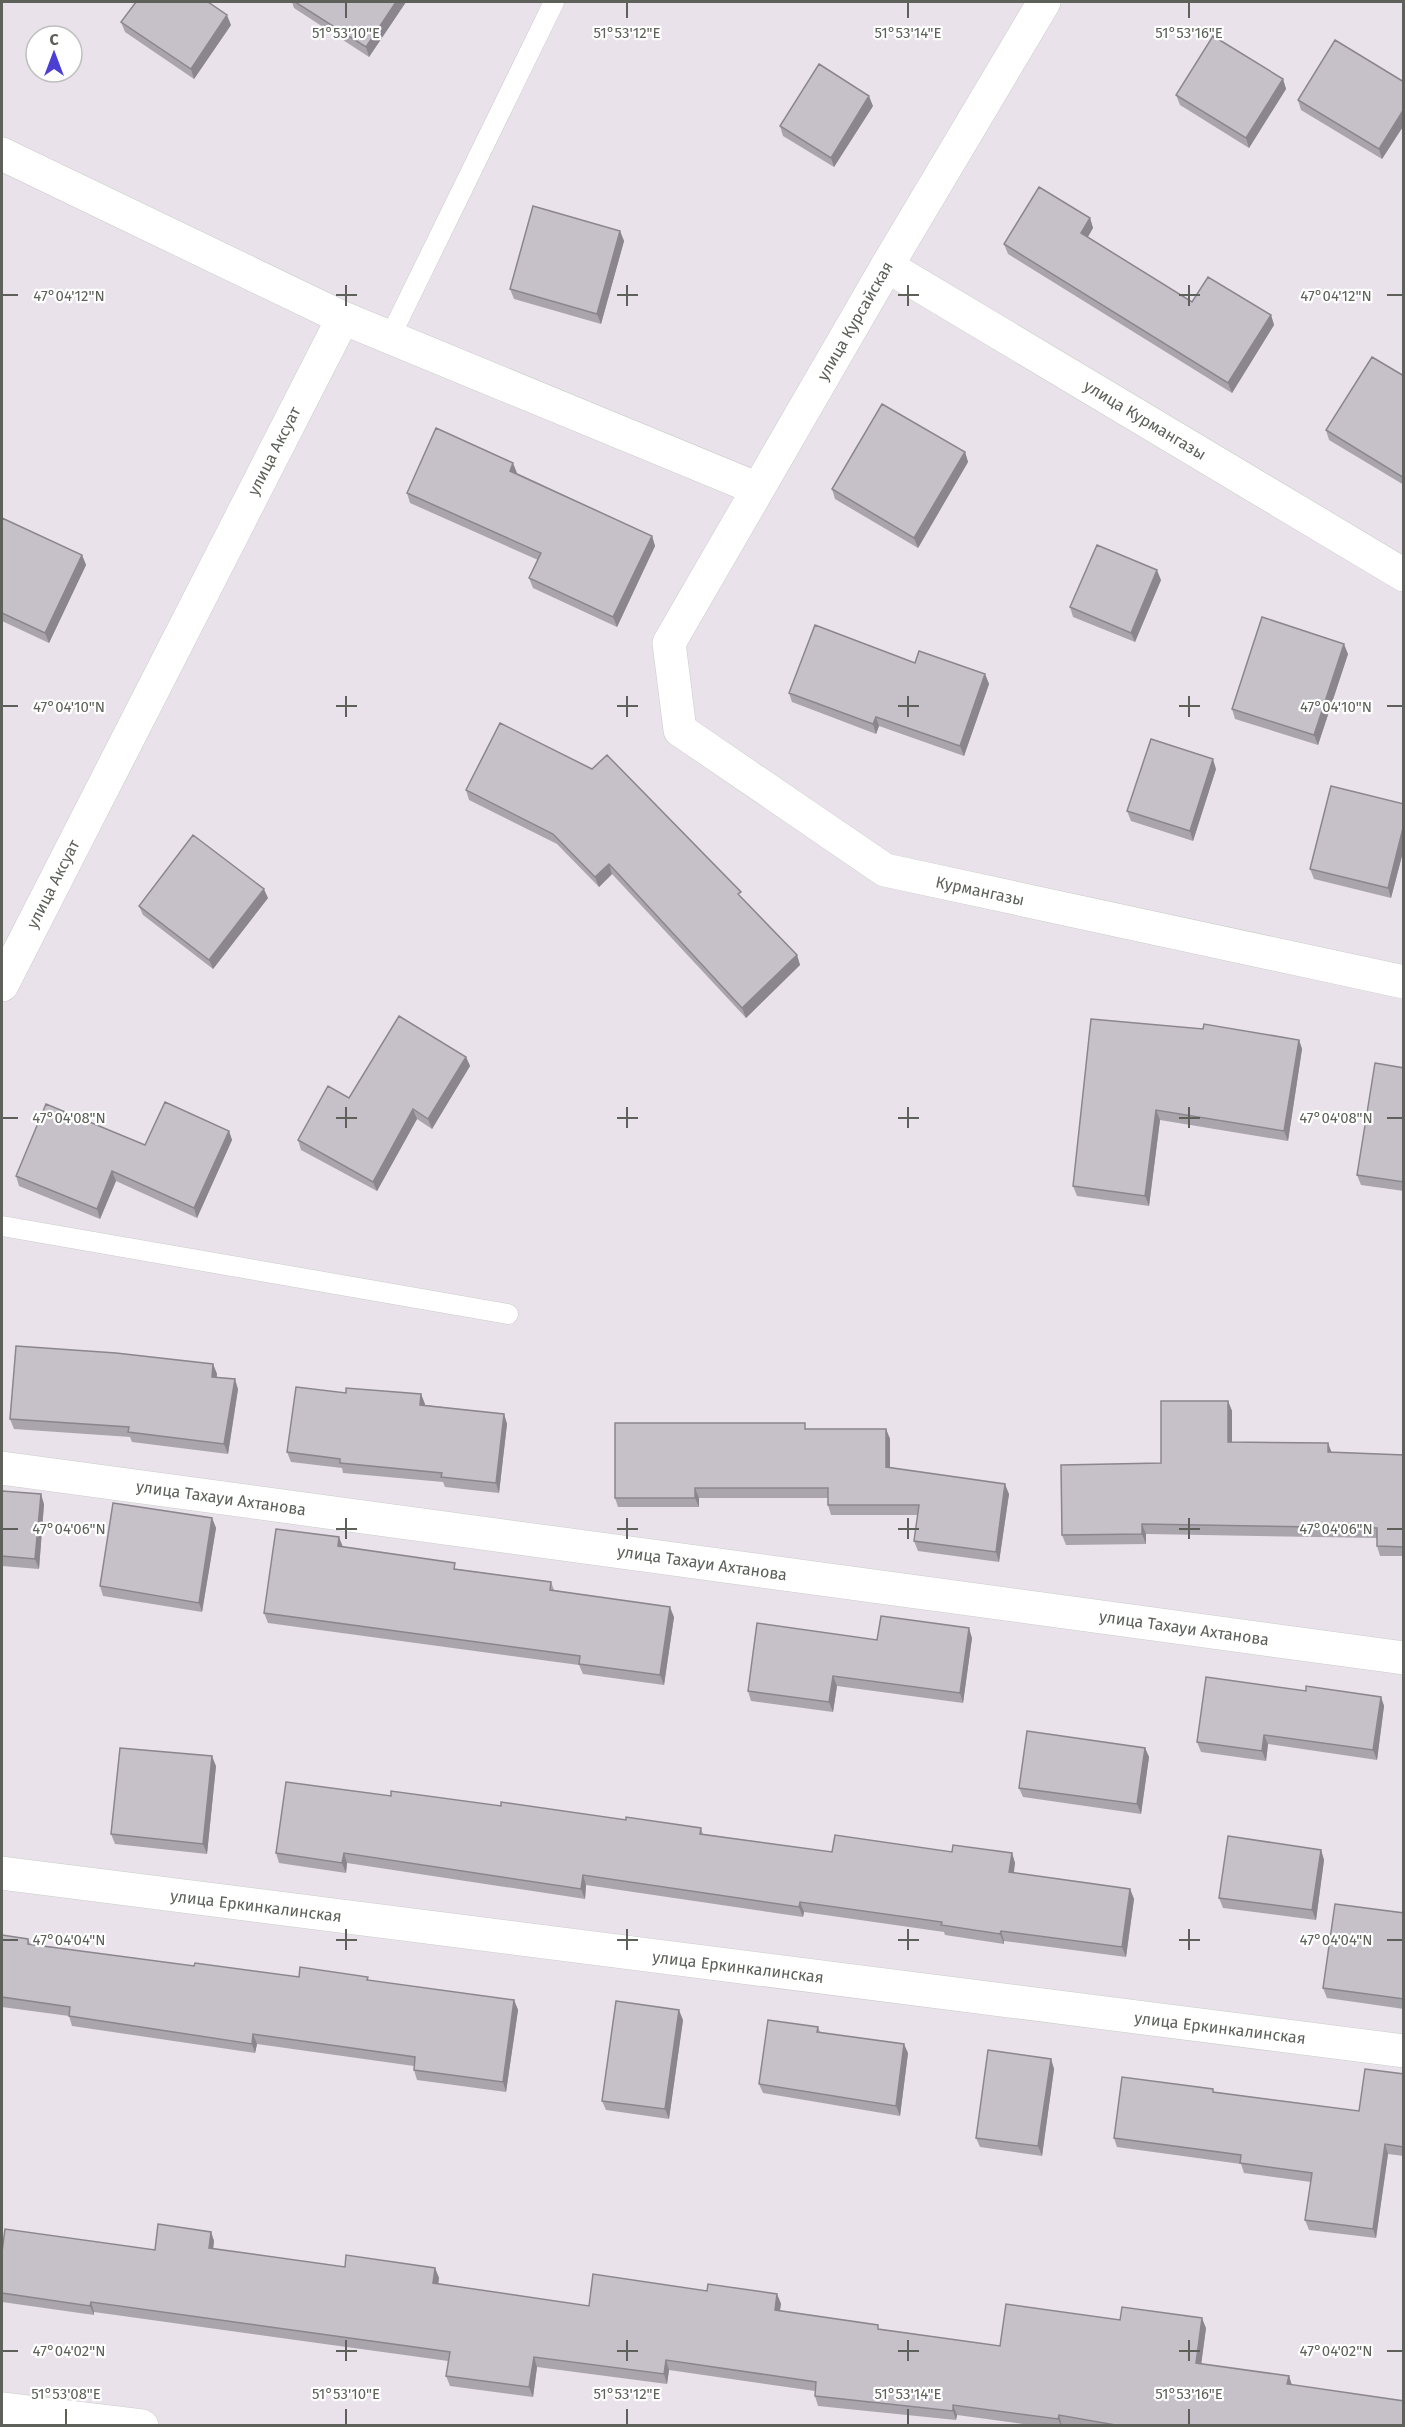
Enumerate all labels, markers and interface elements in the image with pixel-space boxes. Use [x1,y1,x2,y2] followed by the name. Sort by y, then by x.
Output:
[24,24,84,84] north arrow
[312,24,380,42] text: 51°53'10"E
[593,24,661,42] text: 51°53'12"E
[874,24,942,42] text: 51°53'14"E
[1155,24,1223,42] text: 51°53'16"E
[49,30,59,49] text: С
[813,258,897,384] street label: улица Курсайская
[33,287,105,305] text: 47°04'12"N
[1300,287,1372,305] text: 47°04'12"N
[1081,376,1209,464] street label: улица Курмангазы
[244,403,305,499] street label: улица Аксуат
[33,698,105,716] text: 47°04'10"N
[1300,698,1372,716] text: 47°04'10"N
[23,836,84,932] street label: улица Аксуат
[934,872,1026,910] street label: Курмангазы
[32,1109,106,1127] text: 47°04'08"N
[1299,1109,1373,1127] text: 47°04'08"N
[135,1477,307,1519] street label: улица Тахауи Ахтанова
[32,1520,106,1538] text: 47°04'06"N
[1299,1520,1373,1538] text: 47°04'06"N
[616,1542,788,1584] street label: улица Тахауи Ахтанова
[1098,1607,1270,1649] street label: улица Тахауи Ахтанова
[169,1886,343,1926] street label: улица Еркинкалинская
[33,1931,105,1949] text: 47°04'04"N
[1300,1931,1372,1949] text: 47°04'04"N
[651,1947,825,1987] street label: улица Еркинкалинская
[1133,2008,1307,2048] street label: улица Еркинкалинская
[33,2342,105,2360] text: 47°04'02"N
[1300,2342,1372,2360] text: 47°04'02"N
[31,2385,101,2403] text: 51°53'08"E
[312,2385,380,2403] text: 51°53'10"E
[593,2385,661,2403] text: 51°53'12"E
[874,2385,942,2403] text: 51°53'14"E
[1155,2385,1223,2403] text: 51°53'16"E

